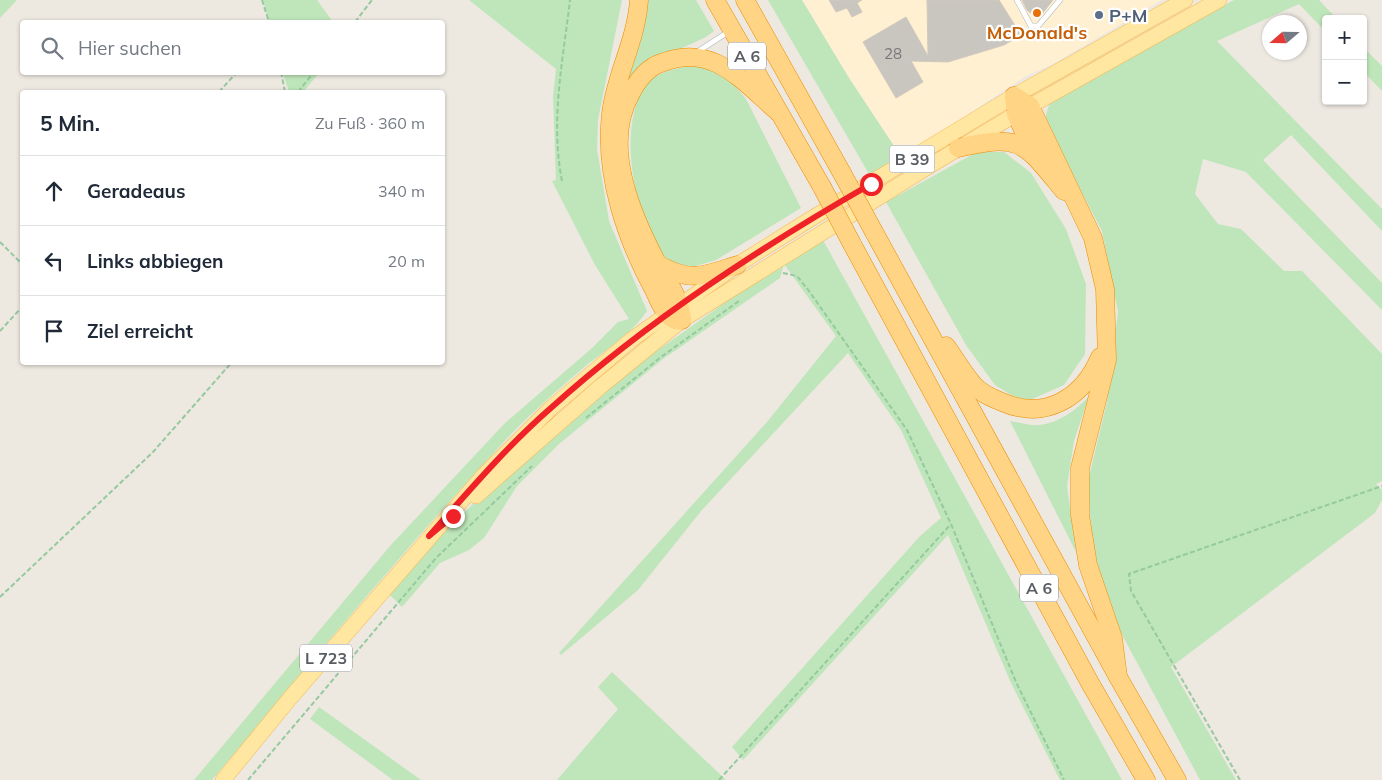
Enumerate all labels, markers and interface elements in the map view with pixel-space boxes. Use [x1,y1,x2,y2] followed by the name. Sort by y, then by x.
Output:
[1109,4,1147,27] place label: P+M
[1031,7,1043,19] marker: McDonald's
[1093,9,1105,21] marker: P+M
[1262,15,1307,60] north arrow
[1322,15,1367,105] map controls
[1322,15,1367,60] button: +
[20,20,445,75] search box
[987,21,1087,44] place label: McDonald's
[38,34,66,62] icon: search
[78,36,182,60] text: Hier suchen
[728,42,766,70] road number: A 6
[884,44,902,63] house number: 28
[1322,60,1367,105] button: −
[40,110,100,136] text: 5 Min.
[315,113,425,133] text: Zu Fuß · 360 m
[890,146,934,172] road number: B 39
[860,173,883,196] route start
[40,177,68,205] icon: ahead
[87,179,185,203] text: Geradeaus
[378,181,425,201] text: 340 m
[40,247,68,275] icon: left
[87,249,224,273] text: Links abbiegen
[388,251,425,271] text: 20 m
[40,317,68,345] icon: arrive
[87,319,193,343] text: Ziel erreicht
[442,505,465,528] route end
[1020,574,1058,602] road number: A 6
[300,644,352,671] road number: L 723

